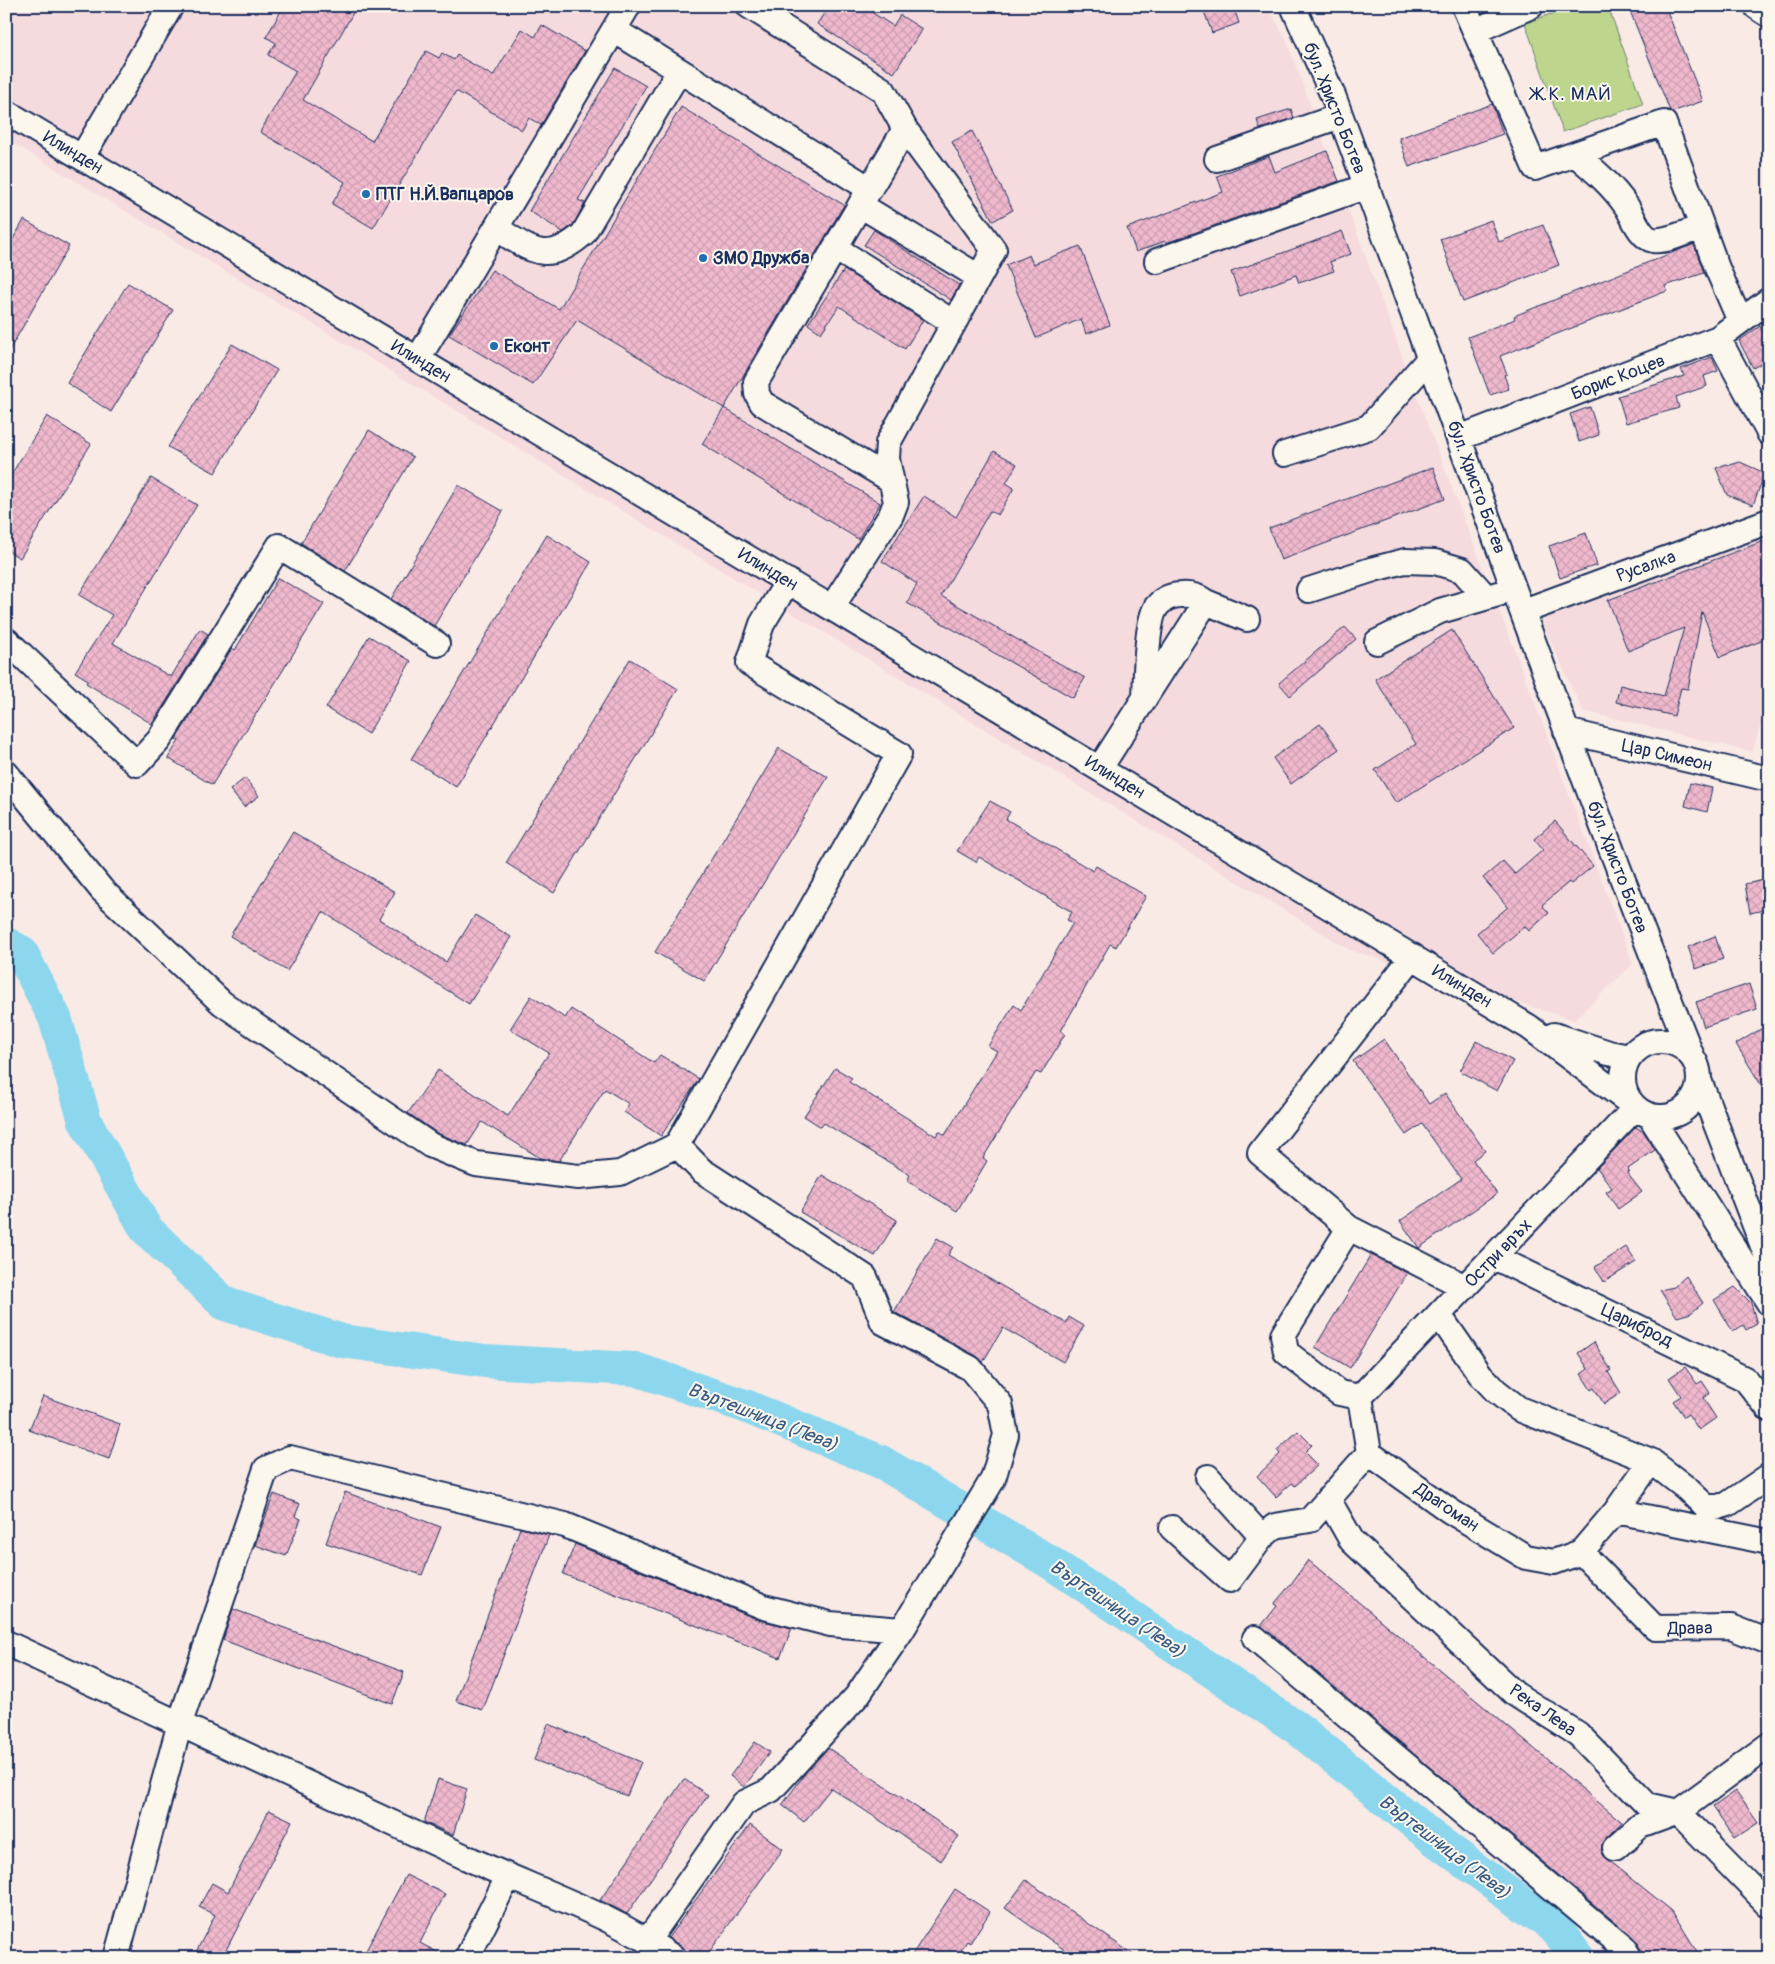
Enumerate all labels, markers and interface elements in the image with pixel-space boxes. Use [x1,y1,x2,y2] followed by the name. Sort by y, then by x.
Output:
[1298,39,1371,177] street label: бул. Христо Ботев
[1528,82,1611,106] district label: Ж.К. МАЙ
[39,126,107,179] street label: Илинден
[376,183,514,206] place label: ПТГ Н.Й.Вапцаров
[360,188,372,200] marker: ПТГ Н.Й.Вапцаров
[713,247,810,270] place label: ЗМО Дружба
[697,252,709,264] marker: ЗМО Дружба
[387,335,455,388] street label: Илинден
[504,335,551,358] place label: Еконт
[488,340,500,352] marker: Еконт
[1568,349,1669,406] street label: Борис Коцев
[1442,417,1511,557] street label: бул. Христо Ботев
[734,543,802,596] street label: Илинден
[1613,545,1679,588] street label: Русалка
[1619,734,1714,777] street label: Цар Симеон
[1081,751,1149,804] street label: Илинден
[1582,798,1653,937] street label: бул. Христо Ботев
[1428,960,1496,1013] street label: Илинден
[1460,1214,1537,1293] street label: Остри връх
[1597,1298,1677,1353] street label: Цариброд
[684,1377,841,1457] water label: Въртешница (Лева)
[1409,1477,1483,1537] street label: Драгоман
[1045,1555,1190,1663] water label: Въртешница (Лева)
[1666,1617,1713,1640] street label: Драва
[1505,1679,1581,1742] street label: Река Лева
[1374,1790,1515,1904] water label: Въртешница (Лева)

